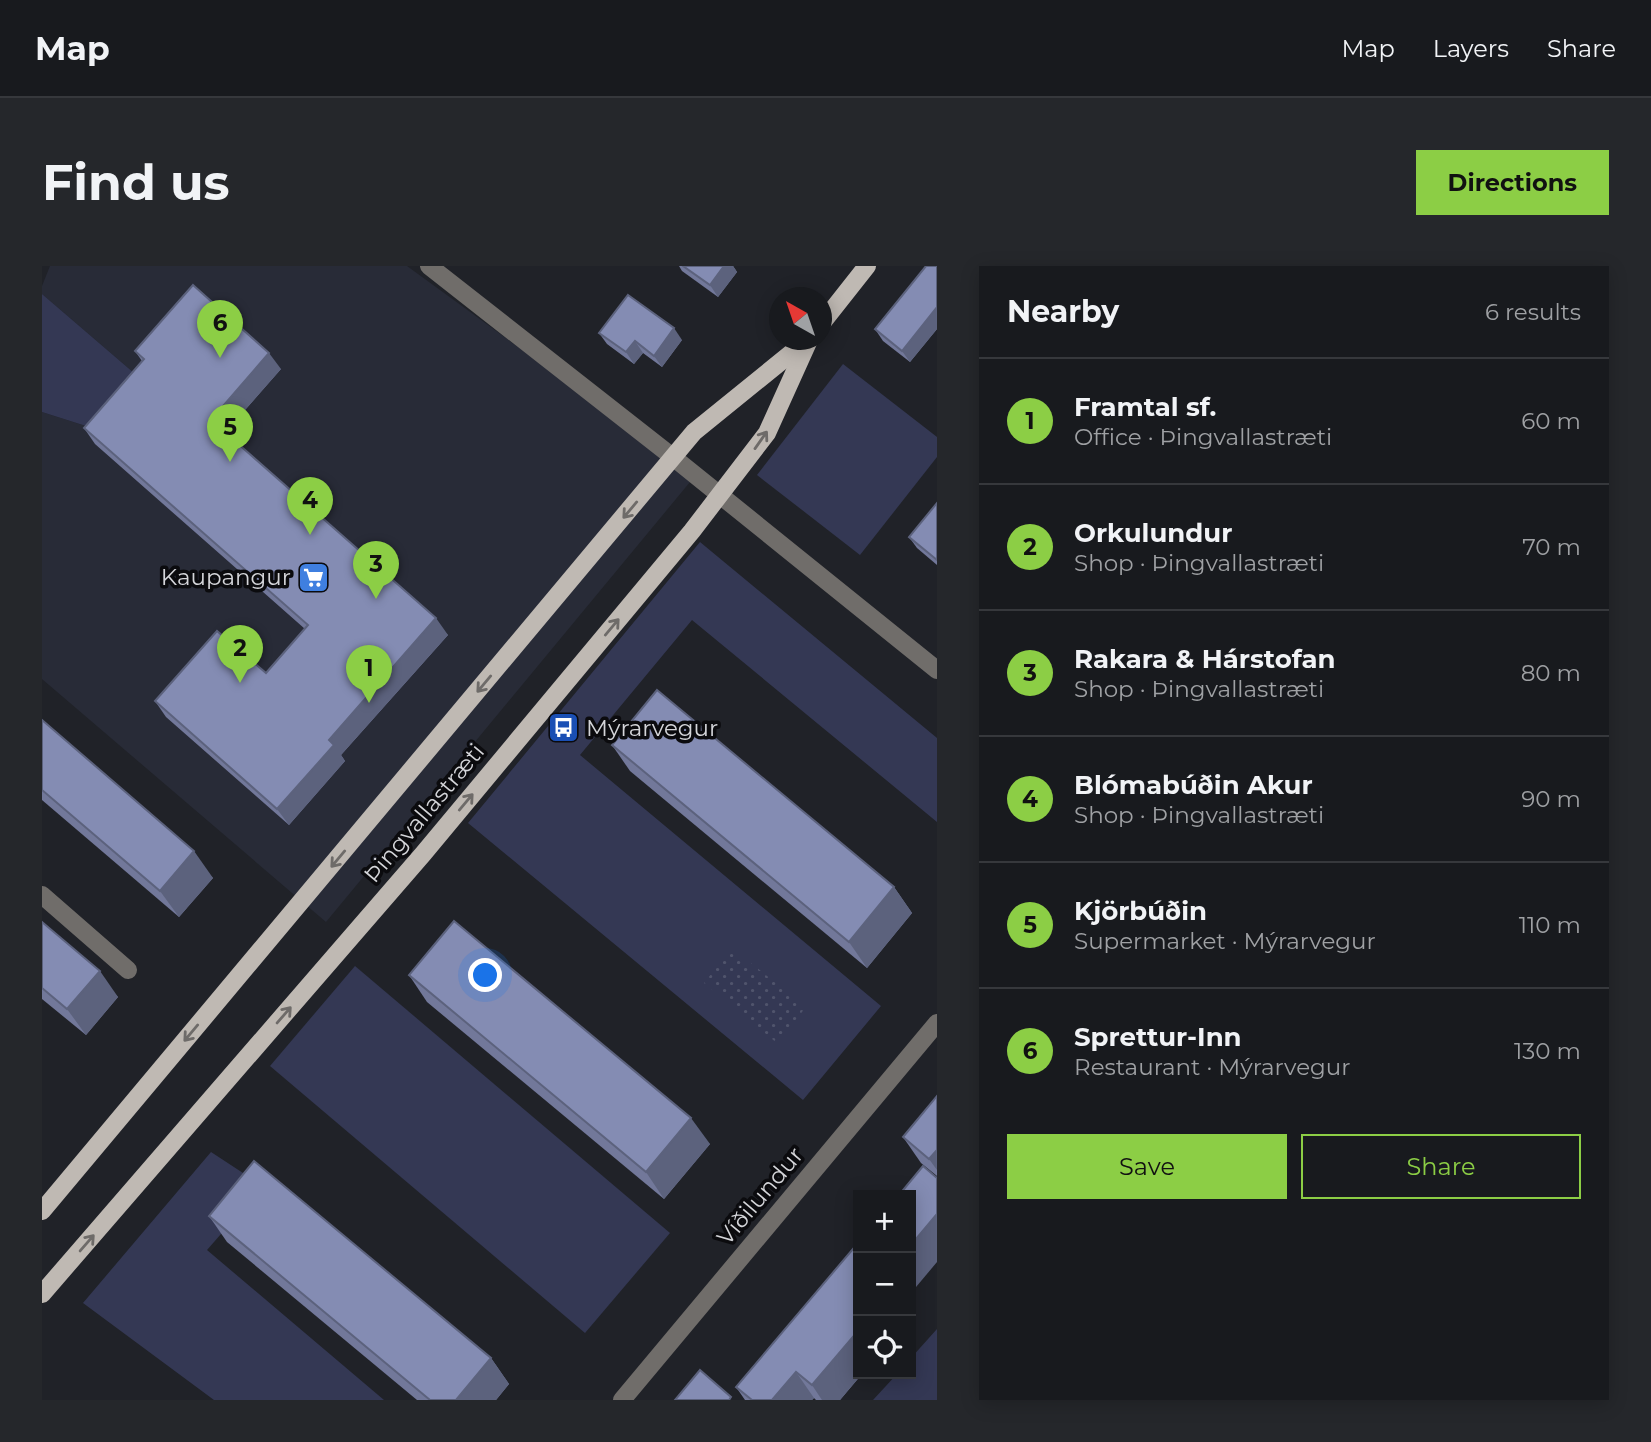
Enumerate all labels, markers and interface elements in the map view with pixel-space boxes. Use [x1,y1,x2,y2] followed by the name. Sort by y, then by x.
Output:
[35,28,110,68] text: Map
[1341,34,1395,63] text: Map
[1433,34,1509,63] text: Layers
[1547,34,1616,63] text: Share
[1416,150,1609,215] button: Directions
[42,153,230,212] text: Find us
[769,287,832,350] north arrow
[1007,293,1119,330] text: Nearby
[1485,298,1581,326] text: 6 results
[197,300,243,358] pin: 6
[1074,391,1216,423] text: Framtal sf.
[207,404,253,462] pin: 5
[1025,407,1035,435] text: 1
[1521,407,1581,435] text: 60 m
[1074,423,1332,451] text: Office · Þingvallastræti
[754,431,768,450] one-way arrow
[287,477,333,535] pin: 4
[622,501,638,519] one-way arrow
[1074,517,1232,549] text: Orkulundur
[1023,533,1037,561] text: 2
[1522,533,1581,561] text: 70 m
[353,541,399,599] pin: 3
[1074,549,1324,577] text: Shop · Þingvallastræti
[297,560,331,594] supermarket icon: Kaupangur
[161,563,291,591] place label: Kaupangur
[604,618,620,636] one-way arrow
[217,625,263,683] pin: 2
[1074,643,1336,675] text: Rakara & Hárstofan
[346,645,392,703] pin: 1
[1023,659,1037,687] text: 3
[1521,659,1581,687] text: 80 m
[476,675,492,693] one-way arrow
[1074,675,1324,703] text: Shop · Þingvallastræti
[546,711,580,745] bus stop icon: Mýrarvegur
[586,714,718,742] place label: Mýrarvegur
[358,738,490,888] street label: Þingvallastræti
[1074,769,1313,801] text: Blómabúðin Akur
[1022,785,1038,813] text: 4
[1521,785,1581,813] text: 90 m
[459,793,474,811] one-way arrow
[1074,801,1324,829] text: Shop · Þingvallastræti
[330,849,346,867] one-way arrow
[1074,895,1207,927] text: Kjörbúðin
[1023,911,1037,939] text: 5
[1519,911,1581,939] text: 110 m
[1074,927,1376,955] text: Supermarket · Mýrarvegur
[468,958,502,992] your location
[276,1006,292,1024] one-way arrow
[1074,1021,1242,1053] text: Sprettur-Inn
[184,1023,199,1041] one-way arrow
[1023,1037,1037,1065] text: 6
[1514,1037,1581,1065] text: 130 m
[1074,1053,1351,1081] text: Restaurant · Mýrarvegur
[1007,1134,1287,1199] button: Save
[1301,1134,1581,1199] button: Share
[711,1141,809,1251] street label: Víðilundur
[853,1190,916,1379] map controls
[853,1190,916,1253] button: +
[79,1234,95,1252] one-way arrow
[853,1253,916,1316] button: −
[853,1316,916,1379] button: locate

